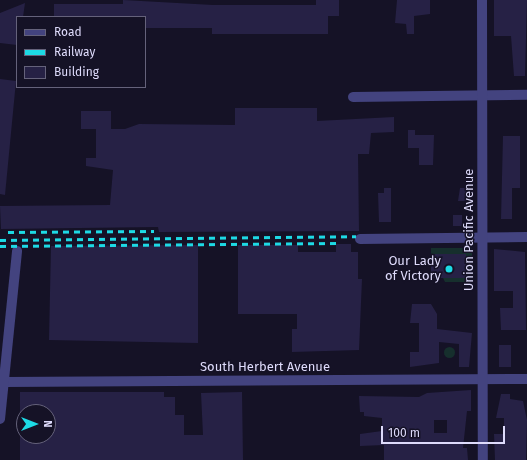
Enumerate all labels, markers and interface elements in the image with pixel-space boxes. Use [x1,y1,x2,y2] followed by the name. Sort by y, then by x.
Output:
[16,16,146,88] legend
[54,25,82,39] text: Road
[54,45,95,59] text: Railway
[54,65,99,79] text: Building
[461,169,477,291] street label: Union Pacific Avenue
[385,254,441,285] place label: Our Lady of Victory
[444,264,454,274] marker: Our Lady of Victory
[200,359,330,375] street label: South Herbert Avenue
[16,404,56,444] north arrow
[383,418,507,444] scale bar
[41,420,54,428] text: N
[388,426,420,440] text: 100 m

